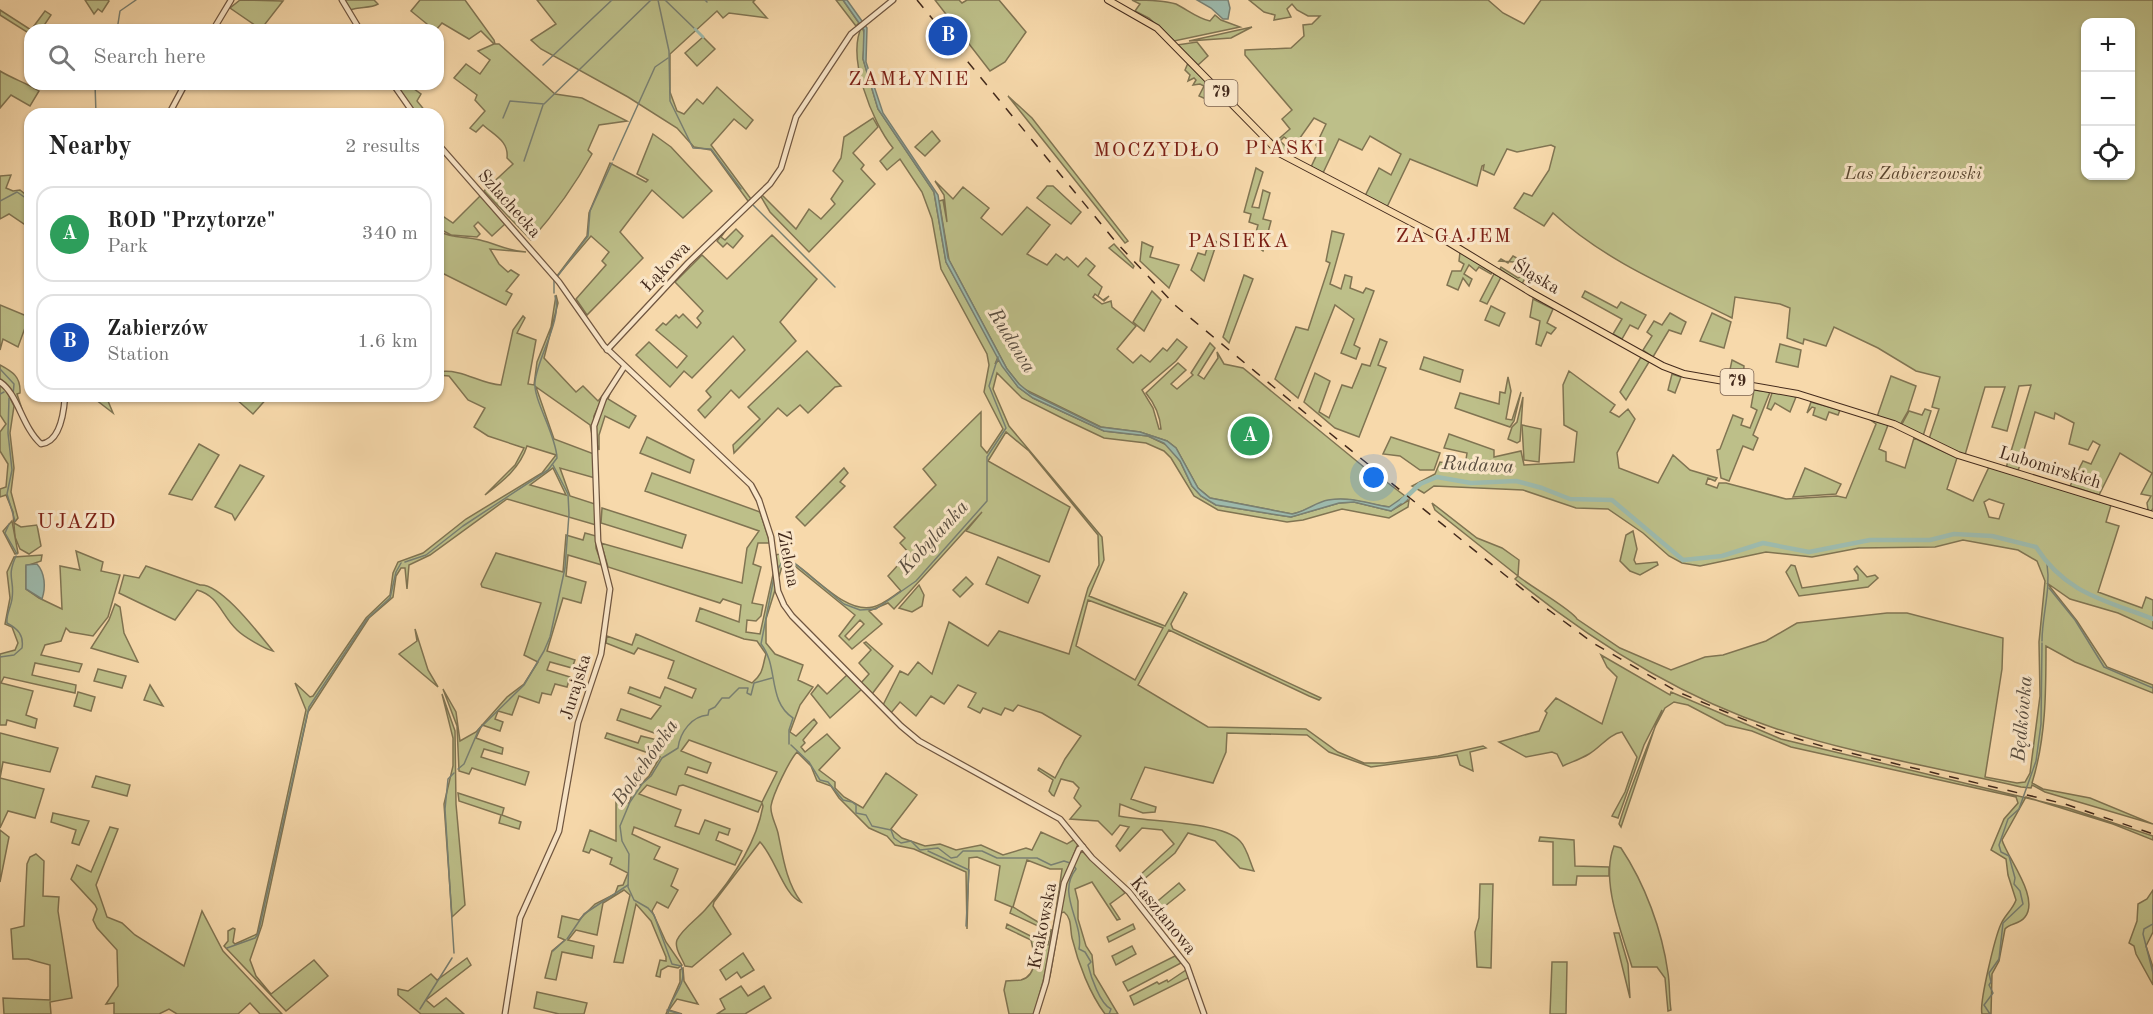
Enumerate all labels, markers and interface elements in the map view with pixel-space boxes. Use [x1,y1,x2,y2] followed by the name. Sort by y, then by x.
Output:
[928,14,968,58] pin: B
[2081,18,2135,180] map controls
[2081,18,2135,72] button: +
[24,24,444,90] search box
[45,41,78,74] icon: search
[93,46,206,68] text: Search here
[848,70,970,90] district label: ZAMŁYNIE
[2081,72,2135,126] button: −
[1204,80,1238,106] road number: 79
[2081,126,2135,180] button: locate
[48,134,132,160] text: Nearby
[345,137,420,157] text: 2 results
[1244,139,1326,159] district label: PIASKI
[1093,141,1221,161] district label: MOCZYDŁO
[1843,165,1982,183] park label: Las Zabierzowski
[474,166,544,242] street label: Szlachecka
[107,210,275,232] text: ROD "Przytorze"
[62,224,77,244] text: A
[362,224,418,244] text: 340 m
[1396,227,1512,247] district label: ZA GAJEM
[1188,232,1290,252] district label: PASIEKA
[107,237,148,257] text: Park
[638,239,694,295] street label: Łąkowa
[1509,252,1565,298] street label: Śląska
[983,304,1039,377] water label: Rudawa
[107,318,209,340] text: Zabierzów
[62,332,77,352] text: B
[357,332,418,352] text: 1.6 km
[107,345,169,365] text: Station
[1720,369,1754,395] road number: 79
[1230,414,1270,458] pin: A
[1997,444,2104,492] street label: Lubomirskich
[1440,454,1515,478] water label: Rudawa
[1359,463,1388,492] your location
[894,497,973,579] water label: Kobylanka
[37,512,117,533] district label: UJAZD
[774,529,802,589] street label: Zielona
[558,652,594,722] street label: Jurajska
[2009,675,2037,764] water label: Będkówka
[609,716,683,810] water label: Bolechówka
[1126,874,1200,958] street label: Kasztanowa
[1026,881,1060,971] street label: Krakowska

